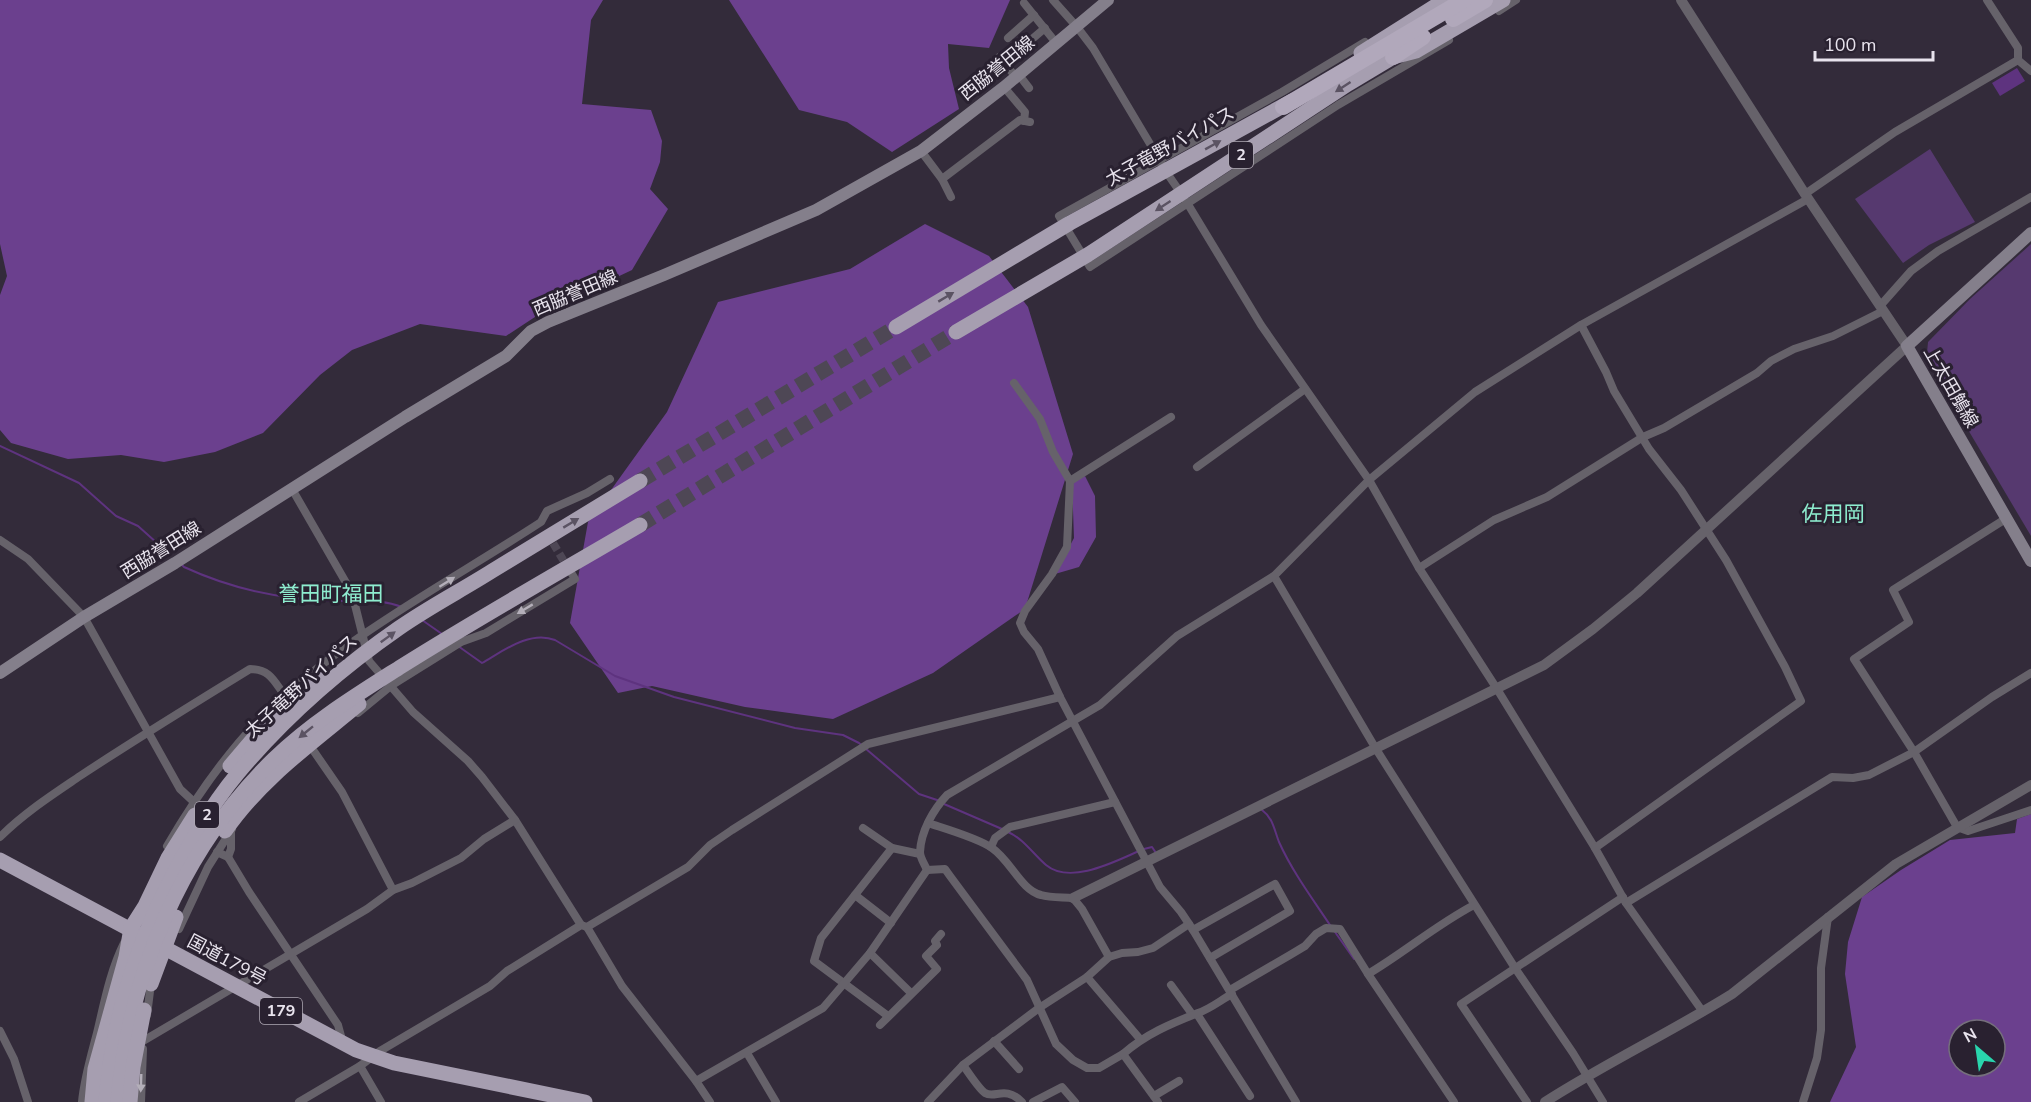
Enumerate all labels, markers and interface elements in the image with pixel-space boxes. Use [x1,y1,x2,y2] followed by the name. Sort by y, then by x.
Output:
[1815,24,1934,62] scale bar
[954,30,1040,106] street label: 西脇誉田線
[1824,33,1876,57] text: 100 m
[1335,82,1352,93] one-way arrow
[1101,101,1239,191] street label: 太子竜野バイパス
[1205,140,1222,150] one-way arrow
[1229,142,1253,168] road number: 2
[1155,200,1171,211] one-way arrow
[529,264,621,322] street label: 西脇誉田線
[938,292,954,303] one-way arrow
[1918,342,1984,432] street label: 上太田鵤線
[1802,500,1865,528] district label: 佐用岡
[116,516,206,584] street label: 西脇誉田線
[563,518,579,529] one-way arrow
[439,576,455,587] one-way arrow
[279,580,384,608] district label: 誉田町福田
[517,604,533,615] one-way arrow
[240,629,362,743] street label: 太子竜野バイパス
[380,631,395,643] one-way arrow
[298,725,314,738] one-way arrow
[195,802,219,828] road number: 2
[183,929,271,991] street label: 国道179号
[260,998,302,1024] road number: 179
[1947,1018,2007,1078] north arrow
[1960,1023,1981,1048] text: N
[136,1073,146,1092] one-way arrow

